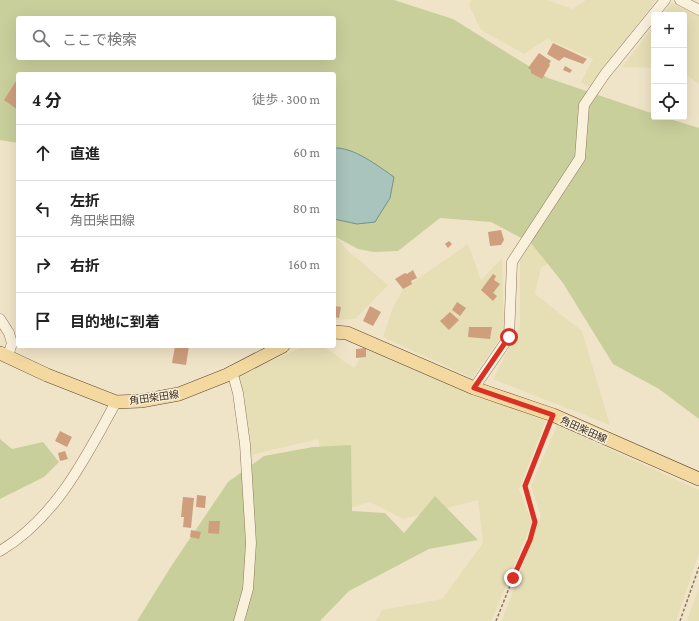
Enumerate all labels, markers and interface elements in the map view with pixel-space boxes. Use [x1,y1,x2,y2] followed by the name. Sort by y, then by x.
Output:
[651,12,687,120] map controls
[651,12,687,48] button: +
[16,16,336,60] search box
[30,27,52,49] icon: search
[62,32,137,48] text: ここで検索
[651,48,687,84] button: −
[651,84,687,120] button: locate
[32,91,61,110] text: 4 分
[252,92,320,107] text: 徒歩 · 300 m
[32,142,54,164] icon: ahead
[293,145,320,160] text: 60 m
[70,146,100,162] text: 直進
[70,193,100,209] text: 左折
[32,198,54,220] icon: left
[293,201,320,216] text: 80 m
[70,213,135,228] text: 角田柴田線
[32,254,54,276] icon: right
[289,257,320,272] text: 160 m
[70,258,100,274] text: 右折
[32,310,54,332] icon: arrive
[70,314,160,330] text: 目的地に到着
[500,328,518,346] route start
[129,389,180,406] street label: 角田柴田線
[559,414,609,445] street label: 角田柴田線
[504,569,522,587] route end

